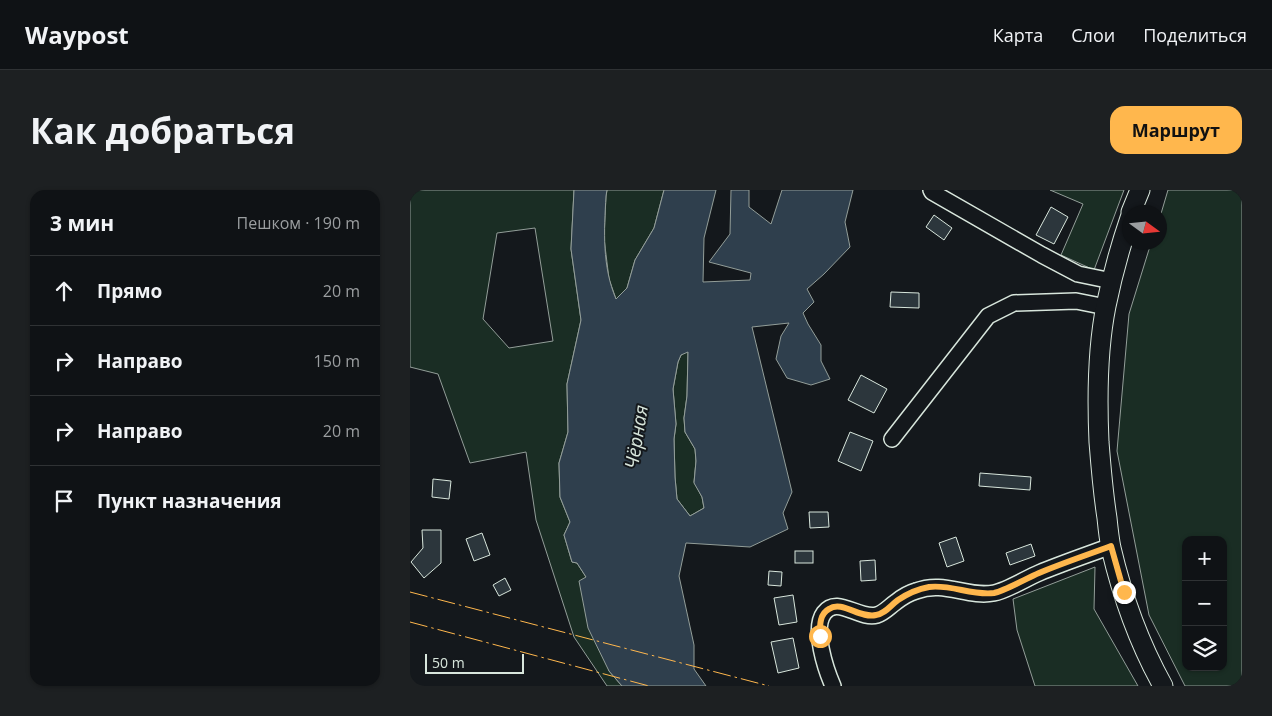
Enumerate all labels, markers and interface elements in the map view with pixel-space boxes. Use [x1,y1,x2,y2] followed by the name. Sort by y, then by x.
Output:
[25,18,129,51] text: Waypost
[993,23,1043,47] text: Карта
[1071,23,1115,47] text: Слои
[1143,23,1247,47] text: Поделиться
[1110,106,1242,154] button: Маршрут
[30,107,295,154] text: Как добраться
[1122,205,1167,250] north arrow
[50,209,114,237] text: 3 мин
[237,212,360,234] text: Пешком · 190 m
[50,277,78,305] icon: ahead
[97,278,162,304] text: Прямо
[323,280,360,302] text: 20 m
[50,347,78,375] icon: right
[97,348,183,374] text: Направо
[314,350,360,372] text: 150 m
[618,403,654,471] water label: Чёрная
[50,417,78,445] icon: right
[97,418,183,444] text: Направо
[323,420,360,442] text: 20 m
[50,487,78,515] icon: arrive
[97,488,282,514] text: Пункт назначения
[1182,536,1227,671] map controls
[1182,536,1227,581] button: +
[1113,581,1136,604] route end
[1182,581,1227,626] button: −
[809,625,832,648] route start
[1182,626,1227,671] button: layers
[425,651,524,674] scale bar
[432,653,465,672] text: 50 m

